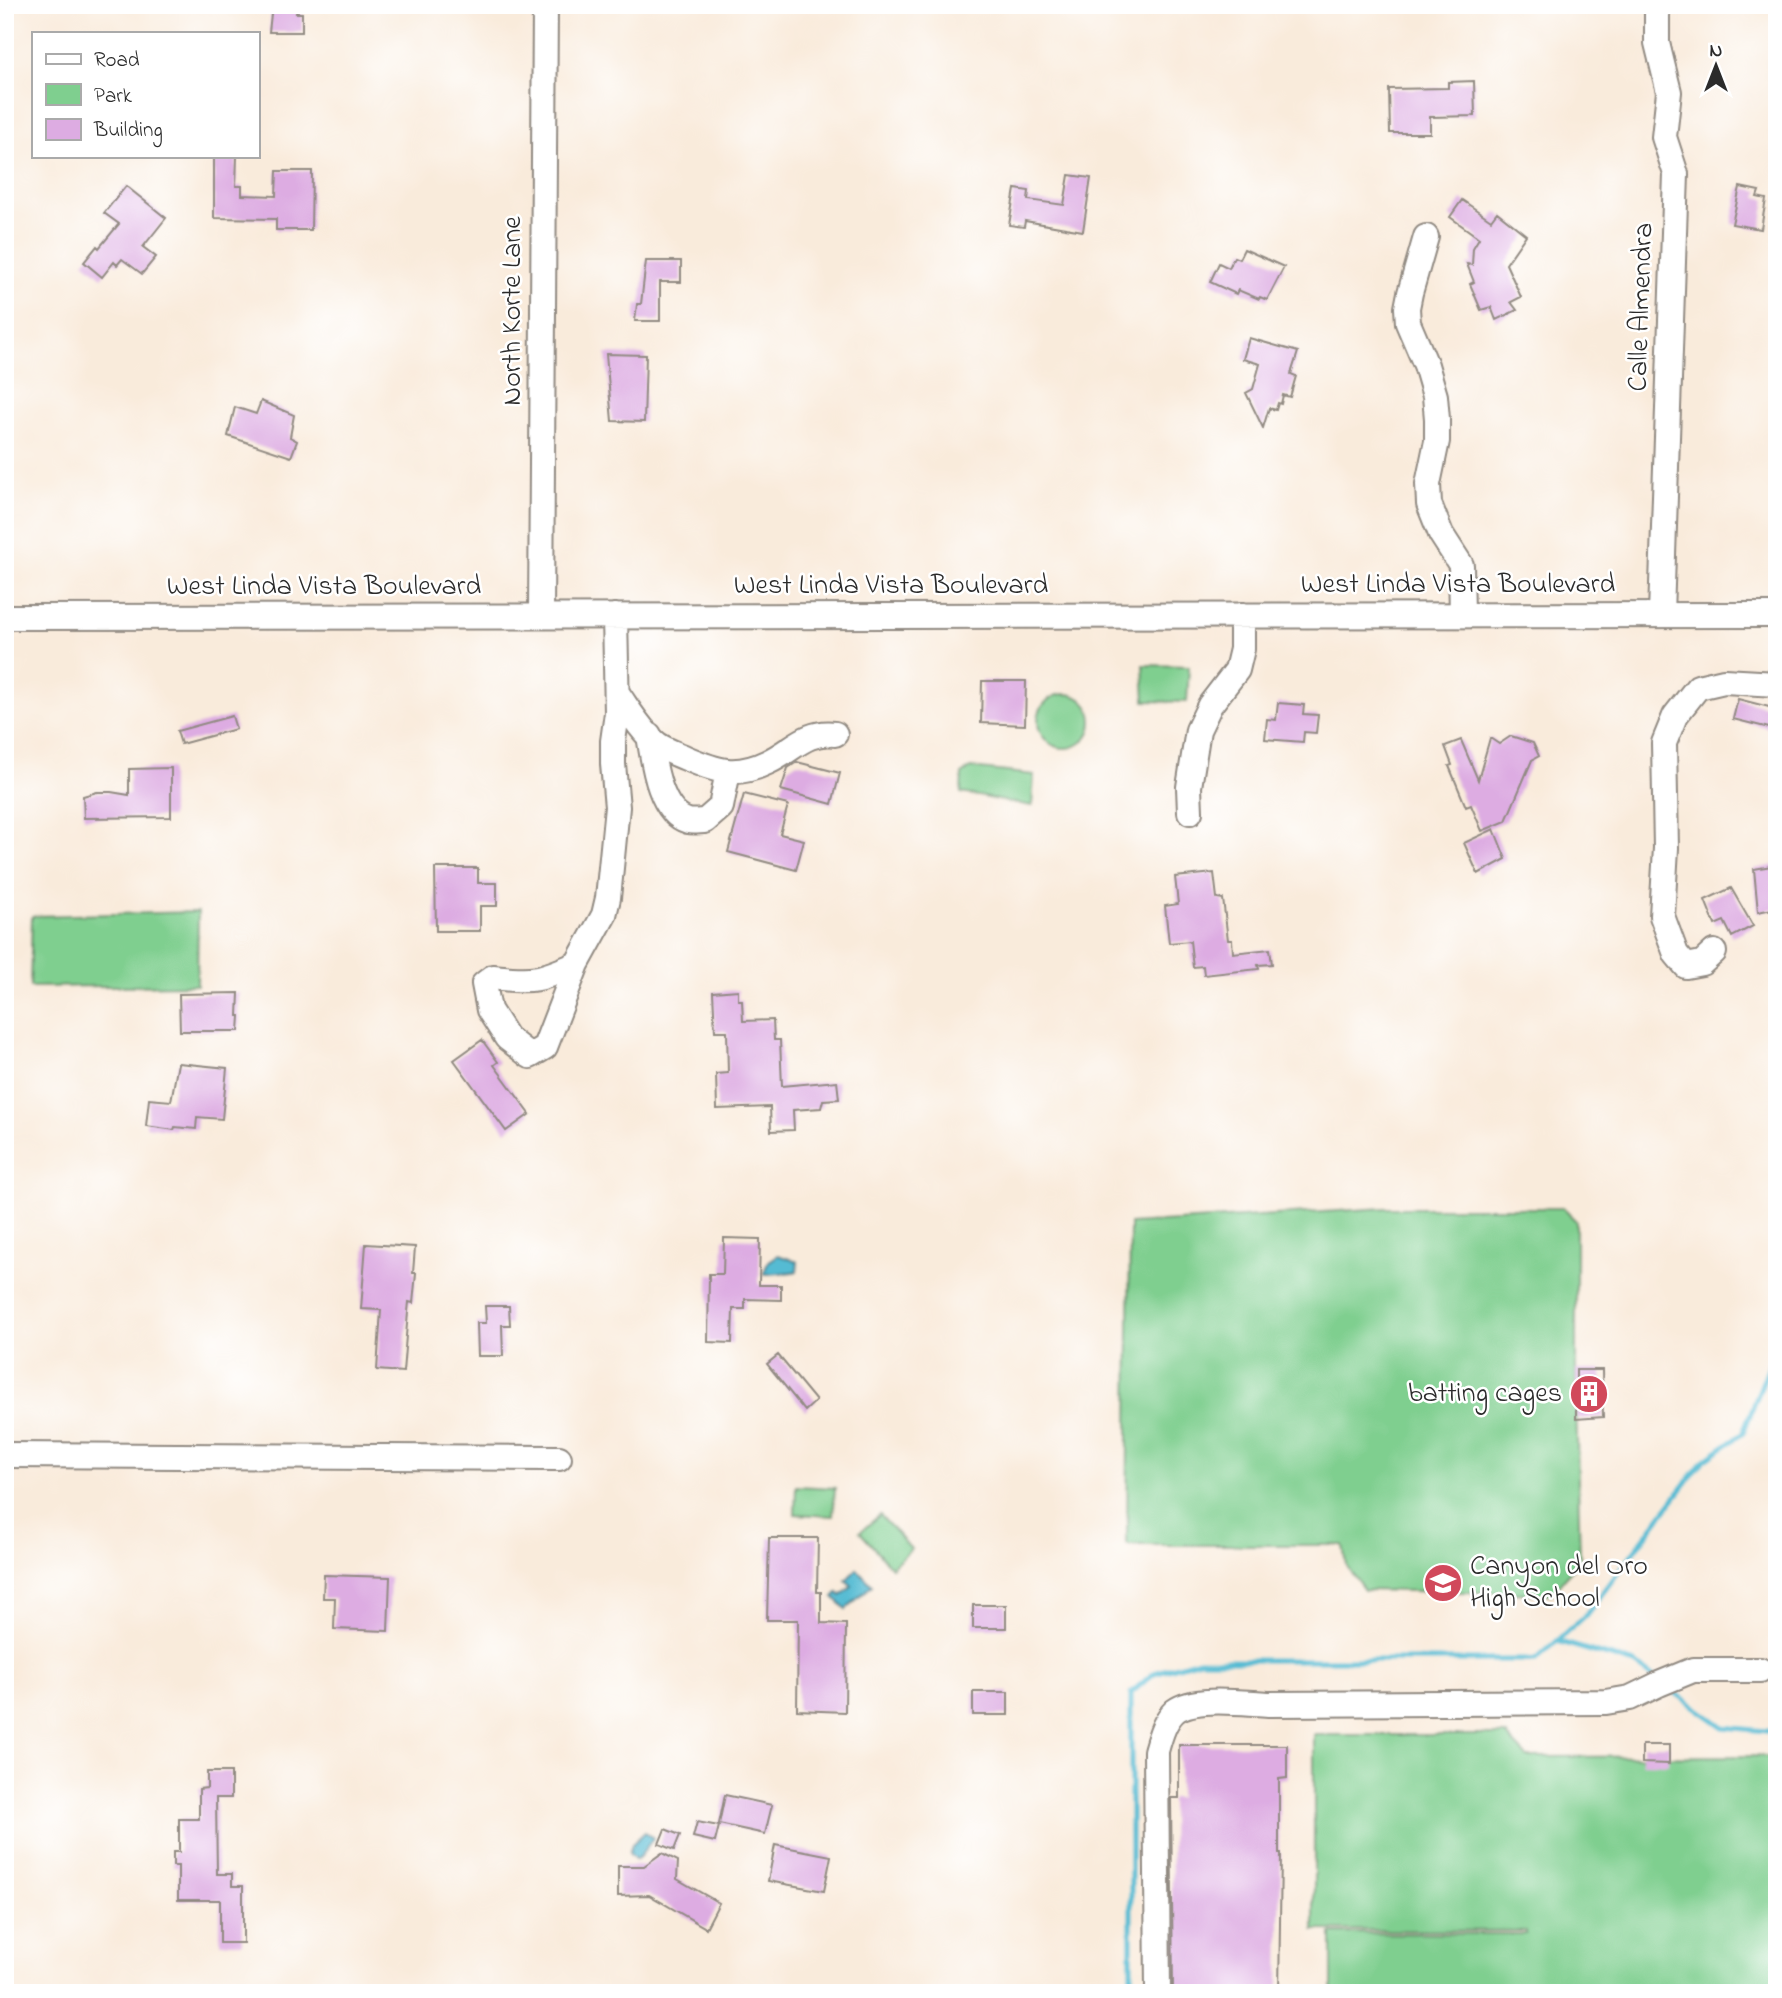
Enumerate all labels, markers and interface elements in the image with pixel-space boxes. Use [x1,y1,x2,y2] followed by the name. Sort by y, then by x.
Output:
[32,32,259,158] legend
[1680,32,1750,102] north arrow
[1710,38,1723,65] text: N
[94,46,140,76] text: Road
[94,82,133,112] text: Park
[93,116,163,148] text: Building
[493,216,534,406] street label: North Korte Lane
[1619,222,1665,392] street label: Calle Almendra
[1301,565,1615,606] street label: West Linda Vista Boulevard
[734,566,1048,607] street label: West Linda Vista Boulevard
[167,567,481,608] street label: West Linda Vista Boulevard
[1568,1373,1610,1415] building icon: batting cages
[1408,1374,1562,1415] place label: batting cages
[1470,1547,1648,1620] place label: Canyon del Oro High School
[1422,1562,1464,1604] school or university icon: Canyon del Oro High School

